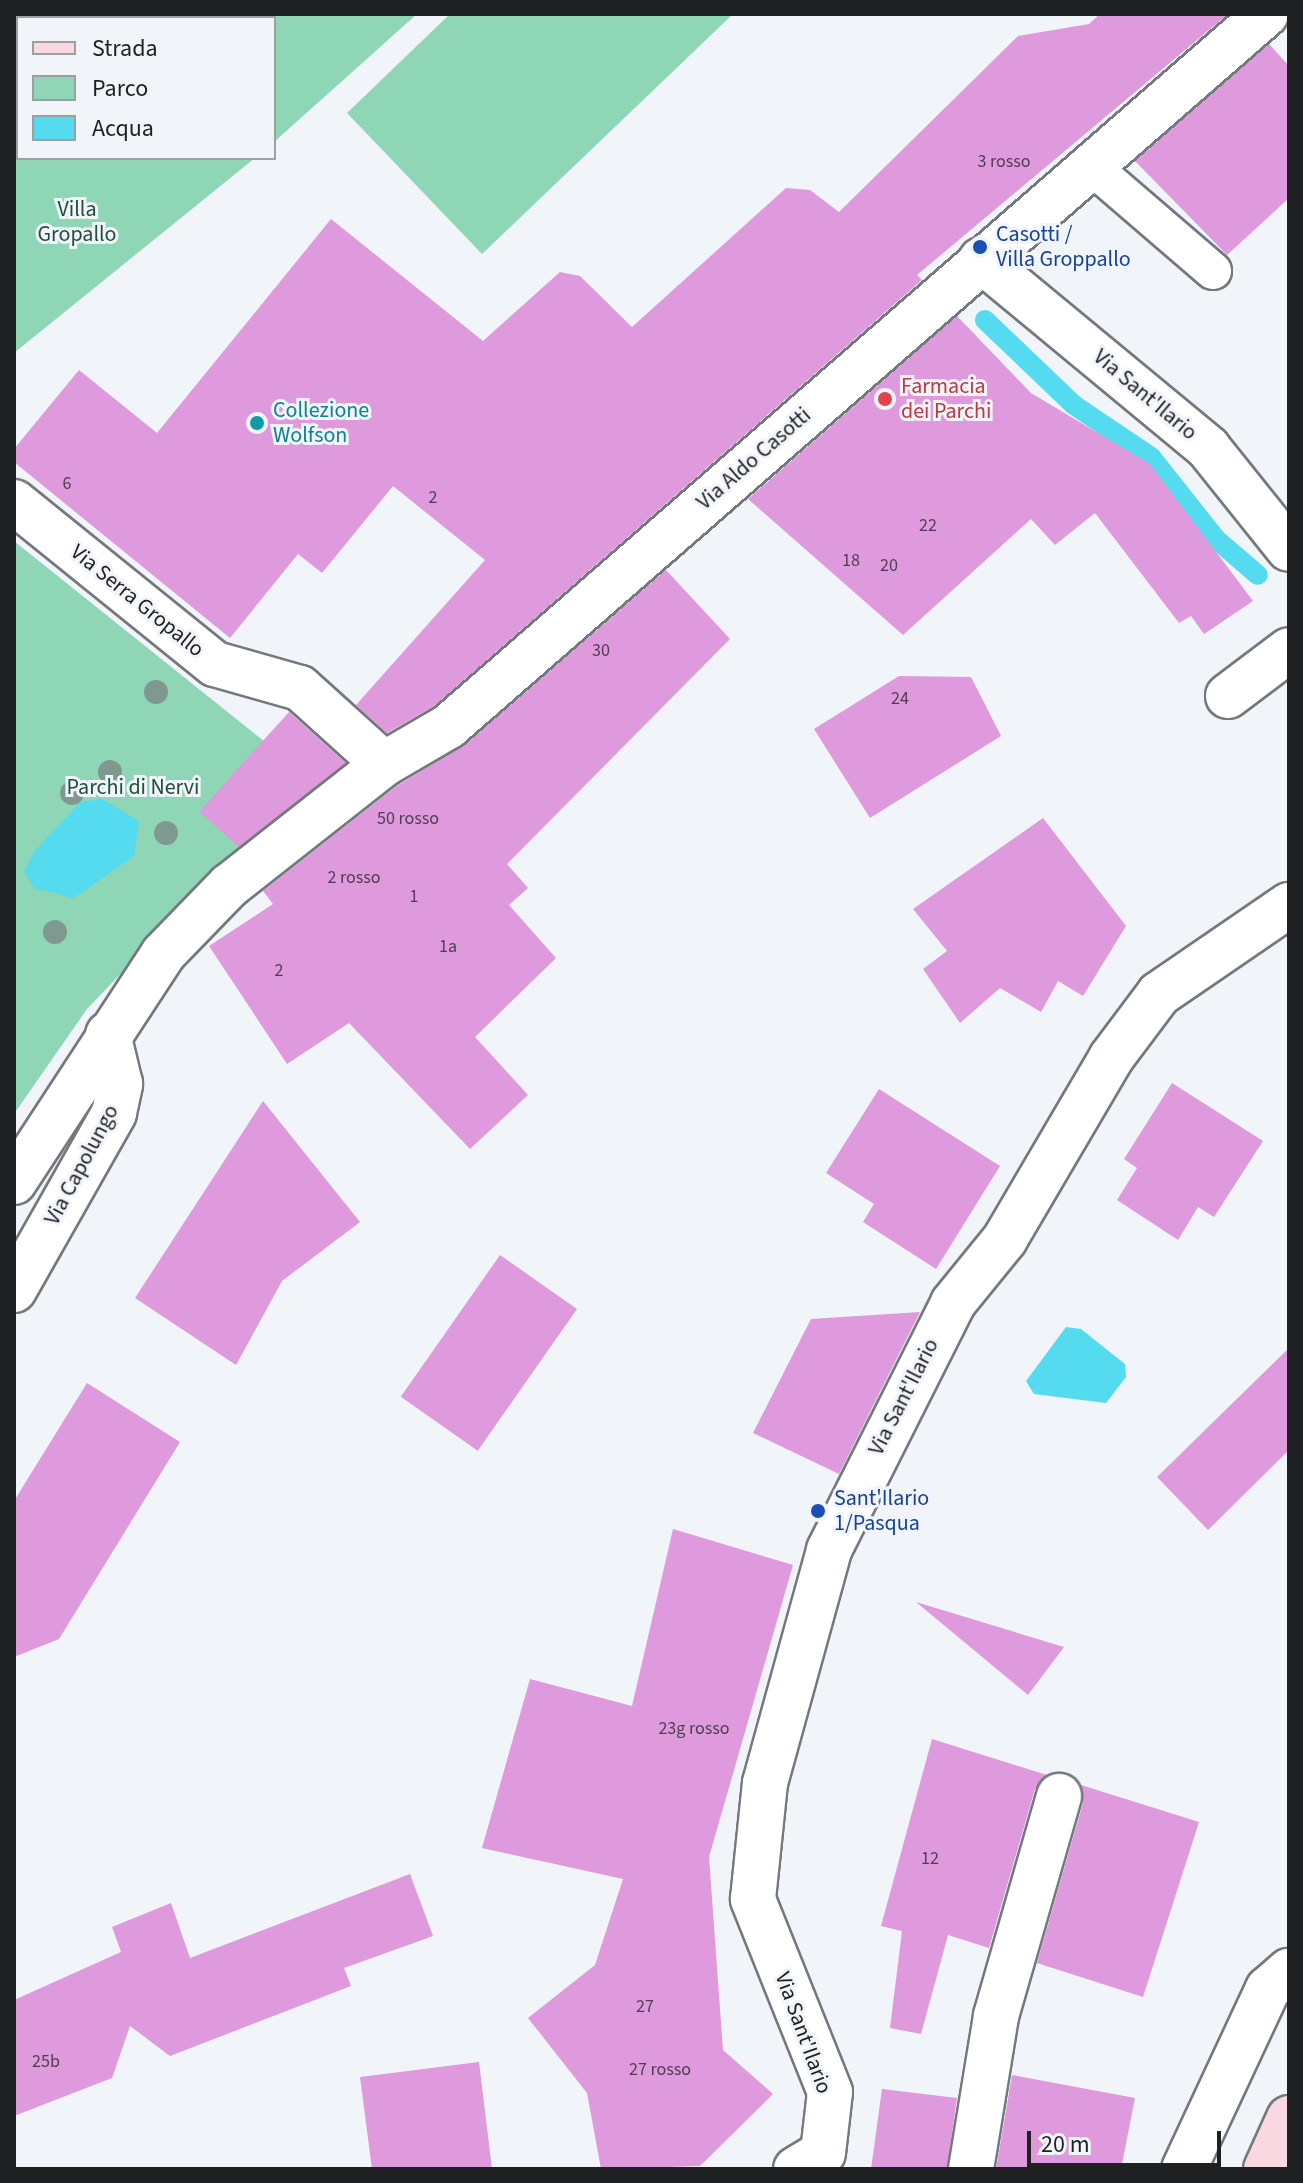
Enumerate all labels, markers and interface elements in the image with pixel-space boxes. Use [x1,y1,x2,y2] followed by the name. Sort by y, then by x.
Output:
[16,16,276,160] legend
[92,31,158,66] text: Strada
[92,71,148,106] text: Parco
[92,111,154,146] text: Acqua
[977,151,1031,173] house number: 3 rosso
[37,196,117,248] park label: Villa Gropallo
[996,221,1131,272] place label: Casotti / Villa Groppallo
[971,238,989,256] marker: Casotti / Villa Groppallo
[1088,344,1202,446] street label: Via Sant'Ilario
[901,373,991,424] place label: Farmacia dei Parchi
[876,390,894,408] marker: Farmacia dei Parchi
[273,397,369,448] place label: Collezione Wolfson
[692,402,816,516] street label: Via Aldo Casotti
[248,414,266,432] marker: Collezione Wolfson
[63,473,71,495] house number: 6
[429,487,437,509] house number: 2
[919,515,937,537] house number: 22
[65,539,209,663] street label: Via Serra Gropallo
[842,550,860,572] house number: 18
[880,555,898,577] house number: 20
[592,640,610,662] house number: 30
[891,688,909,710] house number: 24
[67,775,199,801] park label: Parchi di Nervi
[377,808,439,830] house number: 50 rosso
[327,867,381,889] house number: 2 rosso
[410,886,418,908] house number: 1
[439,936,457,958] house number: 1a
[275,960,283,982] house number: 2
[39,1100,125,1230] street label: Via Capolungo
[863,1334,945,1460] street label: Via Sant'Ilario
[834,1485,929,1536] place label: Sant'Ilario 1/Pasqua
[809,1502,827,1520] marker: Sant'Ilario 1/Pasqua
[658,1718,730,1740] house number: 23g rosso
[921,1848,939,1870] house number: 12
[769,1969,837,2097] street label: Via Sant'Ilario
[636,1996,654,2018] house number: 27
[32,2051,60,2073] house number: 25b
[629,2059,691,2081] house number: 27 rosso
[1031,2115,1225,2165] scale bar
[1041,2127,1090,2162] text: 20 m

